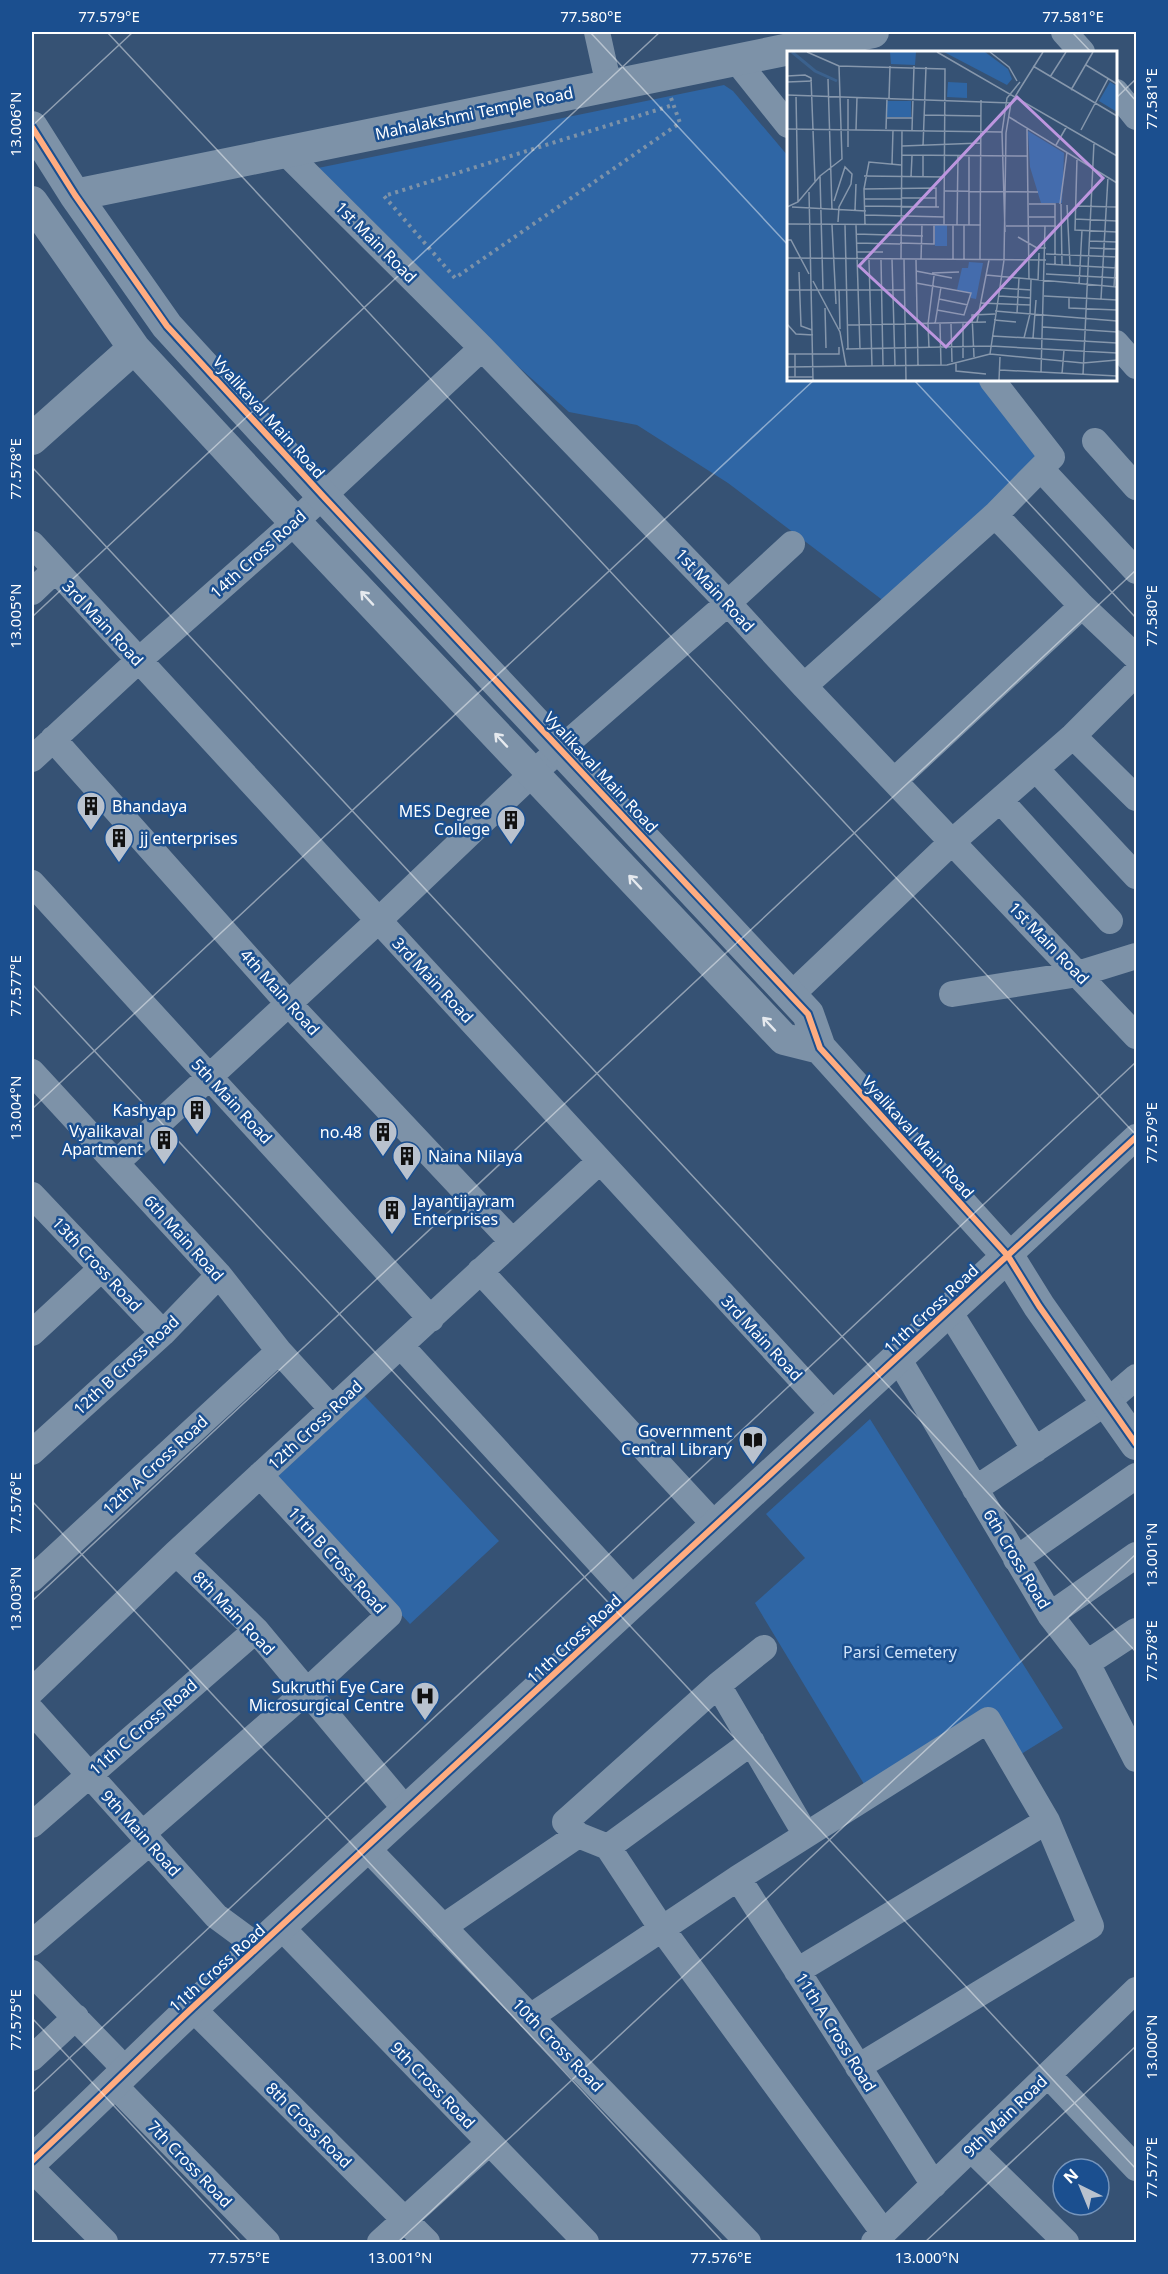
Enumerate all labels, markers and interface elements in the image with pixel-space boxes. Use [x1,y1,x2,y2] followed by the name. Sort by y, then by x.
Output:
[78,6,140,26] text: 77.579°E
[560,6,622,26] text: 77.580°E
[1042,6,1104,26] text: 77.581°E
[787,51,1117,381] inset map
[1141,68,1161,130] text: 77.581°E
[373,81,575,145] street label: Mahalakshmi Temple Road
[5,92,25,156] text: 13.006°N
[330,196,422,288] street label: 1st Main Road
[208,351,330,483] street label: Vyalikaval Main Road
[5,438,25,500] text: 77.578°E
[205,505,311,603] street label: 14th Cross Road
[671,543,759,637] street label: 1st Main Road
[58,575,148,671] street label: 3rd Main Road
[5,584,25,648] text: 13.005°N
[1141,585,1161,647] text: 77.580°E
[360,591,375,606] one-way arrow
[539,707,663,837] street label: Vyalikaval Main Road
[494,733,509,748] one-way arrow
[75,790,107,832] building icon: Bhandaya
[112,795,187,817] place label: Bhandaya
[399,800,490,840] place label: MES Degree College
[495,804,527,846] building icon: MES Degree College
[103,822,135,864] building icon: jj enterprises
[139,827,238,849] place label: jj enterprises
[628,875,642,890] one-way arrow
[1004,897,1094,989] street label: 1st Main Road
[388,932,478,1028] street label: 3rd Main Road
[235,944,325,1040] street label: 4th Main Road
[5,955,25,1017] text: 77.577°E
[762,1016,776,1031] one-way arrow
[187,1054,277,1148] street label: 5th Main Road
[857,1071,979,1203] street label: Vyalikaval Main Road
[5,1076,25,1140] text: 13.004°N
[181,1094,213,1136] building icon: Kashyap
[113,1099,176,1121] place label: Kashyap
[1141,1102,1161,1164] text: 77.579°E
[367,1116,399,1158] building icon: no.48
[62,1120,143,1160] place label: Vyalikaval Apartment
[320,1121,362,1143] place label: no.48
[148,1124,180,1166] building icon: Vyalikaval Apartment
[391,1140,423,1182] building icon: Naina Nilaya
[428,1145,523,1167] place label: Naina Nilaya
[139,1190,229,1286] street label: 6th Main Road
[411,1190,515,1230] place label: Jayantijayram Enterprises
[376,1194,408,1236] building icon: Jayantijayram Enterprises
[47,1212,147,1316] street label: 13th Cross Road
[879,1259,983,1359] street label: 11th Cross Road
[717,1290,807,1386] street label: 3rd Main Road
[69,1310,183,1420] street label: 12th B Cross Road
[263,1375,367,1475] street label: 12th Cross Road
[98,1410,212,1520] street label: 12th A Cross Road
[621,1420,733,1460] place label: Government Central Library
[737,1424,769,1466] library icon: Government Central Library
[5,1472,25,1534] text: 77.576°E
[283,1502,391,1618] street label: 11th B Cross Road
[978,1505,1056,1613] street label: 6th Cross Road
[1141,1523,1161,1587] text: 13.001°N
[188,1566,280,1660] street label: 8th Main Road
[5,1567,25,1631] text: 13.003°N
[522,1589,626,1689] street label: 11th Cross Road
[1141,1620,1161,1682] text: 77.578°E
[843,1641,958,1663] park label: Parsi Cemetery
[84,1674,202,1780] street label: 11th C Cross Road
[249,1676,404,1716] place label: Sukruthi Eye Care Microsurgical Centre
[409,1680,441,1722] hospital icon: Sukruthi Eye Care Microsurgical Centre
[96,1785,186,1881] street label: 9th Main Road
[164,1919,270,2017] street label: 11th Cross Road
[790,1968,882,2096] street label: 11th A Cross Road
[5,1989,25,2051] text: 77.575°E
[508,1993,608,2097] street label: 10th Cross Road
[1141,2015,1161,2079] text: 13.000°N
[386,2037,480,2133] street label: 9th Cross Road
[958,2070,1052,2162] street label: 9th Main Road
[261,2077,357,2173] street label: 8th Cross Road
[143,2116,237,2212] street label: 7th Cross Road
[1141,2137,1161,2199] text: 77.577°E
[1051,2157,1111,2217] north arrow
[1059,2164,1083,2189] text: N
[208,2247,270,2267] text: 77.575°E
[368,2247,432,2267] text: 13.001°N
[690,2247,752,2267] text: 77.576°E
[895,2247,959,2267] text: 13.000°N

